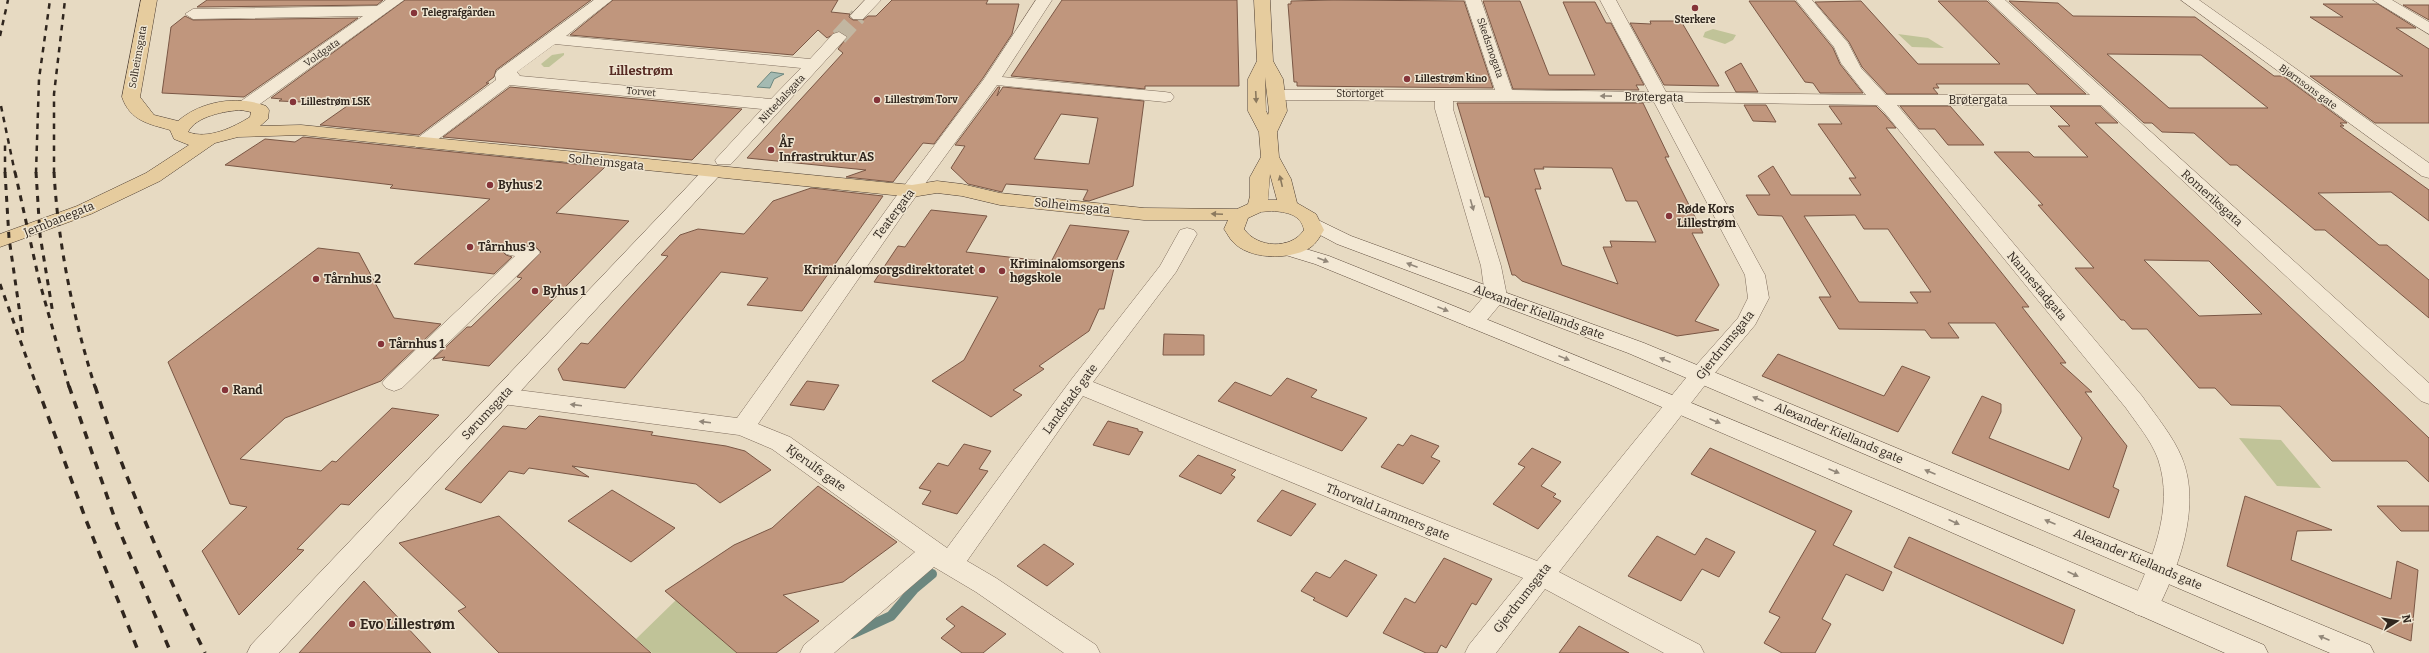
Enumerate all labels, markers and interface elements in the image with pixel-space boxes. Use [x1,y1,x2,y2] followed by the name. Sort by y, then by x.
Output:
[1690,3,1700,13] marker: Sterkere
[422,6,495,19] place label: Telegrafgården
[409,8,419,18] marker: Telegrafgården
[1675,14,1716,26] place label: Sterkere
[1474,16,1506,80] street label: Skedsmogata
[127,24,150,89] street label: Solheimsgata
[302,36,343,70] street label: Voldgata
[2277,62,2339,112] street label: Bjørnsons gate
[609,63,674,78] district label: Lillestrøm
[756,72,808,126] street label: Nittedalsgata
[1415,73,1487,85] place label: Lillestrøm kino
[1402,74,1412,84] marker: Lillestrøm kino
[626,85,657,99] street label: Torvet
[1336,88,1384,100] street label: Stortorget
[1624,89,1684,105] street label: Brøtergata
[1253,91,1260,103] one-way arrow
[1599,93,1612,99] one-way arrow
[1948,93,2008,107] street label: Brøtergata
[885,94,958,106] place label: Lillestrøm Torv
[872,95,882,105] marker: Lillestrøm Torv
[301,96,371,108] place label: Lillestrøm LSK
[288,97,298,107] marker: Lillestrøm LSK
[779,134,874,164] place label: ÅF Infrastruktur AS
[766,145,776,155] marker: ÅF Infrastruktur AS
[567,151,645,173] street label: Solheimsgata
[2179,167,2246,229] street label: Romeriksgata
[1277,175,1283,187] one-way arrow
[498,178,542,192] place label: Byhus 2
[485,180,495,190] marker: Byhus 2
[871,186,918,242] street label: Teatergata
[1033,195,1111,217] street label: Solheimsgata
[21,198,97,240] street label: Jernbanegata
[1469,200,1475,212] one-way arrow
[1677,202,1737,230] place label: Røde Kors Lillestrøm
[1211,211,1223,218] one-way arrow
[1664,211,1674,221] marker: Røde Kors Lillestrøm
[478,240,535,254] place label: Tårnhus 3
[465,242,475,252] marker: Tårnhus 3
[2004,249,2070,323] street label: Nannestadgata
[1010,257,1125,285] place label: Kriminalomsorgens høgskole
[1317,258,1329,264] one-way arrow
[1406,262,1418,268] one-way arrow
[804,263,974,277] place label: Kriminalomsorgsdirektoratet
[977,265,987,275] marker: Kriminalomsorgsdirektoratet
[997,266,1007,276] marker: Kriminalomsorgens høgskole
[324,272,381,286] place label: Tårnhus 2
[311,274,321,284] marker: Tårnhus 2
[1472,282,1606,342] street label: Alexander Kiellands gate
[543,284,586,298] place label: Byhus 1
[530,286,540,296] marker: Byhus 1
[1438,306,1449,312] one-way arrow
[1693,307,1757,382] street label: Gjerdrumsgata
[389,337,445,351] place label: Tårnhus 1
[376,339,386,349] marker: Tårnhus 1
[1558,355,1569,361] one-way arrow
[1659,357,1671,363] one-way arrow
[1040,361,1100,437] street label: Landstads gate
[233,383,263,397] place label: Rand
[459,383,516,443] street label: Sørumsgata
[220,385,230,395] marker: Rand
[1752,396,1764,402] one-way arrow
[1773,400,1905,466] street label: Alexander Kiellands gate
[570,402,582,409] one-way arrow
[1709,418,1720,424] one-way arrow
[699,419,711,425] one-way arrow
[783,442,849,494] street label: Kjerulfs gate
[1923,468,1935,474] one-way arrow
[1829,469,1841,475] one-way arrow
[1324,481,1452,543] street label: Thorvald Lammers gate
[1948,519,1960,526] one-way arrow
[2044,519,2055,525] one-way arrow
[2072,526,2204,592] street label: Alexander Kiellands gate
[1490,560,1554,636] street label: Gjerdrumsgata
[2068,571,2079,577] one-way arrow
[2377,601,2417,641] north arrow
[2399,614,2414,625] text: N
[360,616,456,633] place label: Evo Lillestrøm
[347,619,357,629] marker: Evo Lillestrøm
[2318,634,2330,640] one-way arrow

